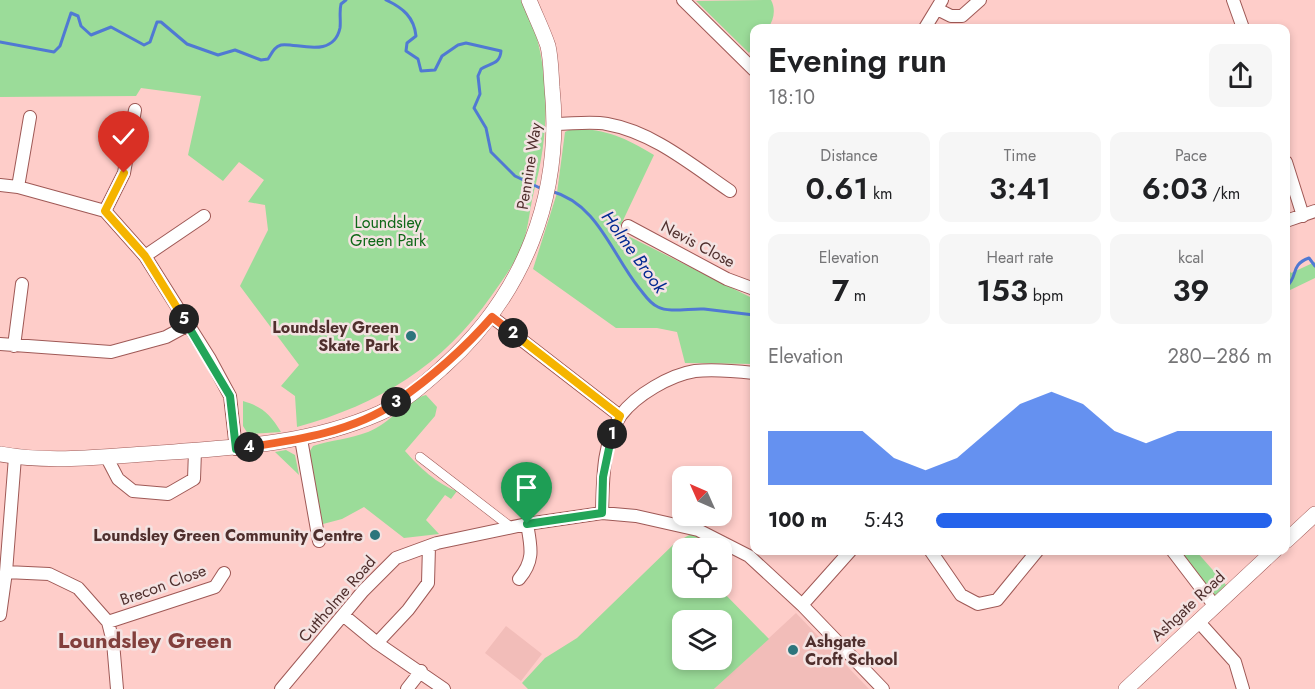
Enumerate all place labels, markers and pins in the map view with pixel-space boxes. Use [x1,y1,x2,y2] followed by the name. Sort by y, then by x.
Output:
[98,111,149,173] pin
[169,304,199,334] pin: 5
[272,316,400,357] place label: Loundsley Green Skate Park
[498,318,528,348] pin: 2
[404,329,418,343] marker: Loundsley Green Skate Park
[381,387,411,417] pin: 3
[597,419,627,449] pin: 1
[234,432,264,462] pin: 4
[501,462,552,524] pin
[93,524,363,547] place label: Loundsley Green Community Centre
[368,528,382,542] marker: Loundsley Green Community Centre
[804,630,898,671] place label: Ashgate Croft School
[786,643,800,657] marker: Ashgate Croft School

